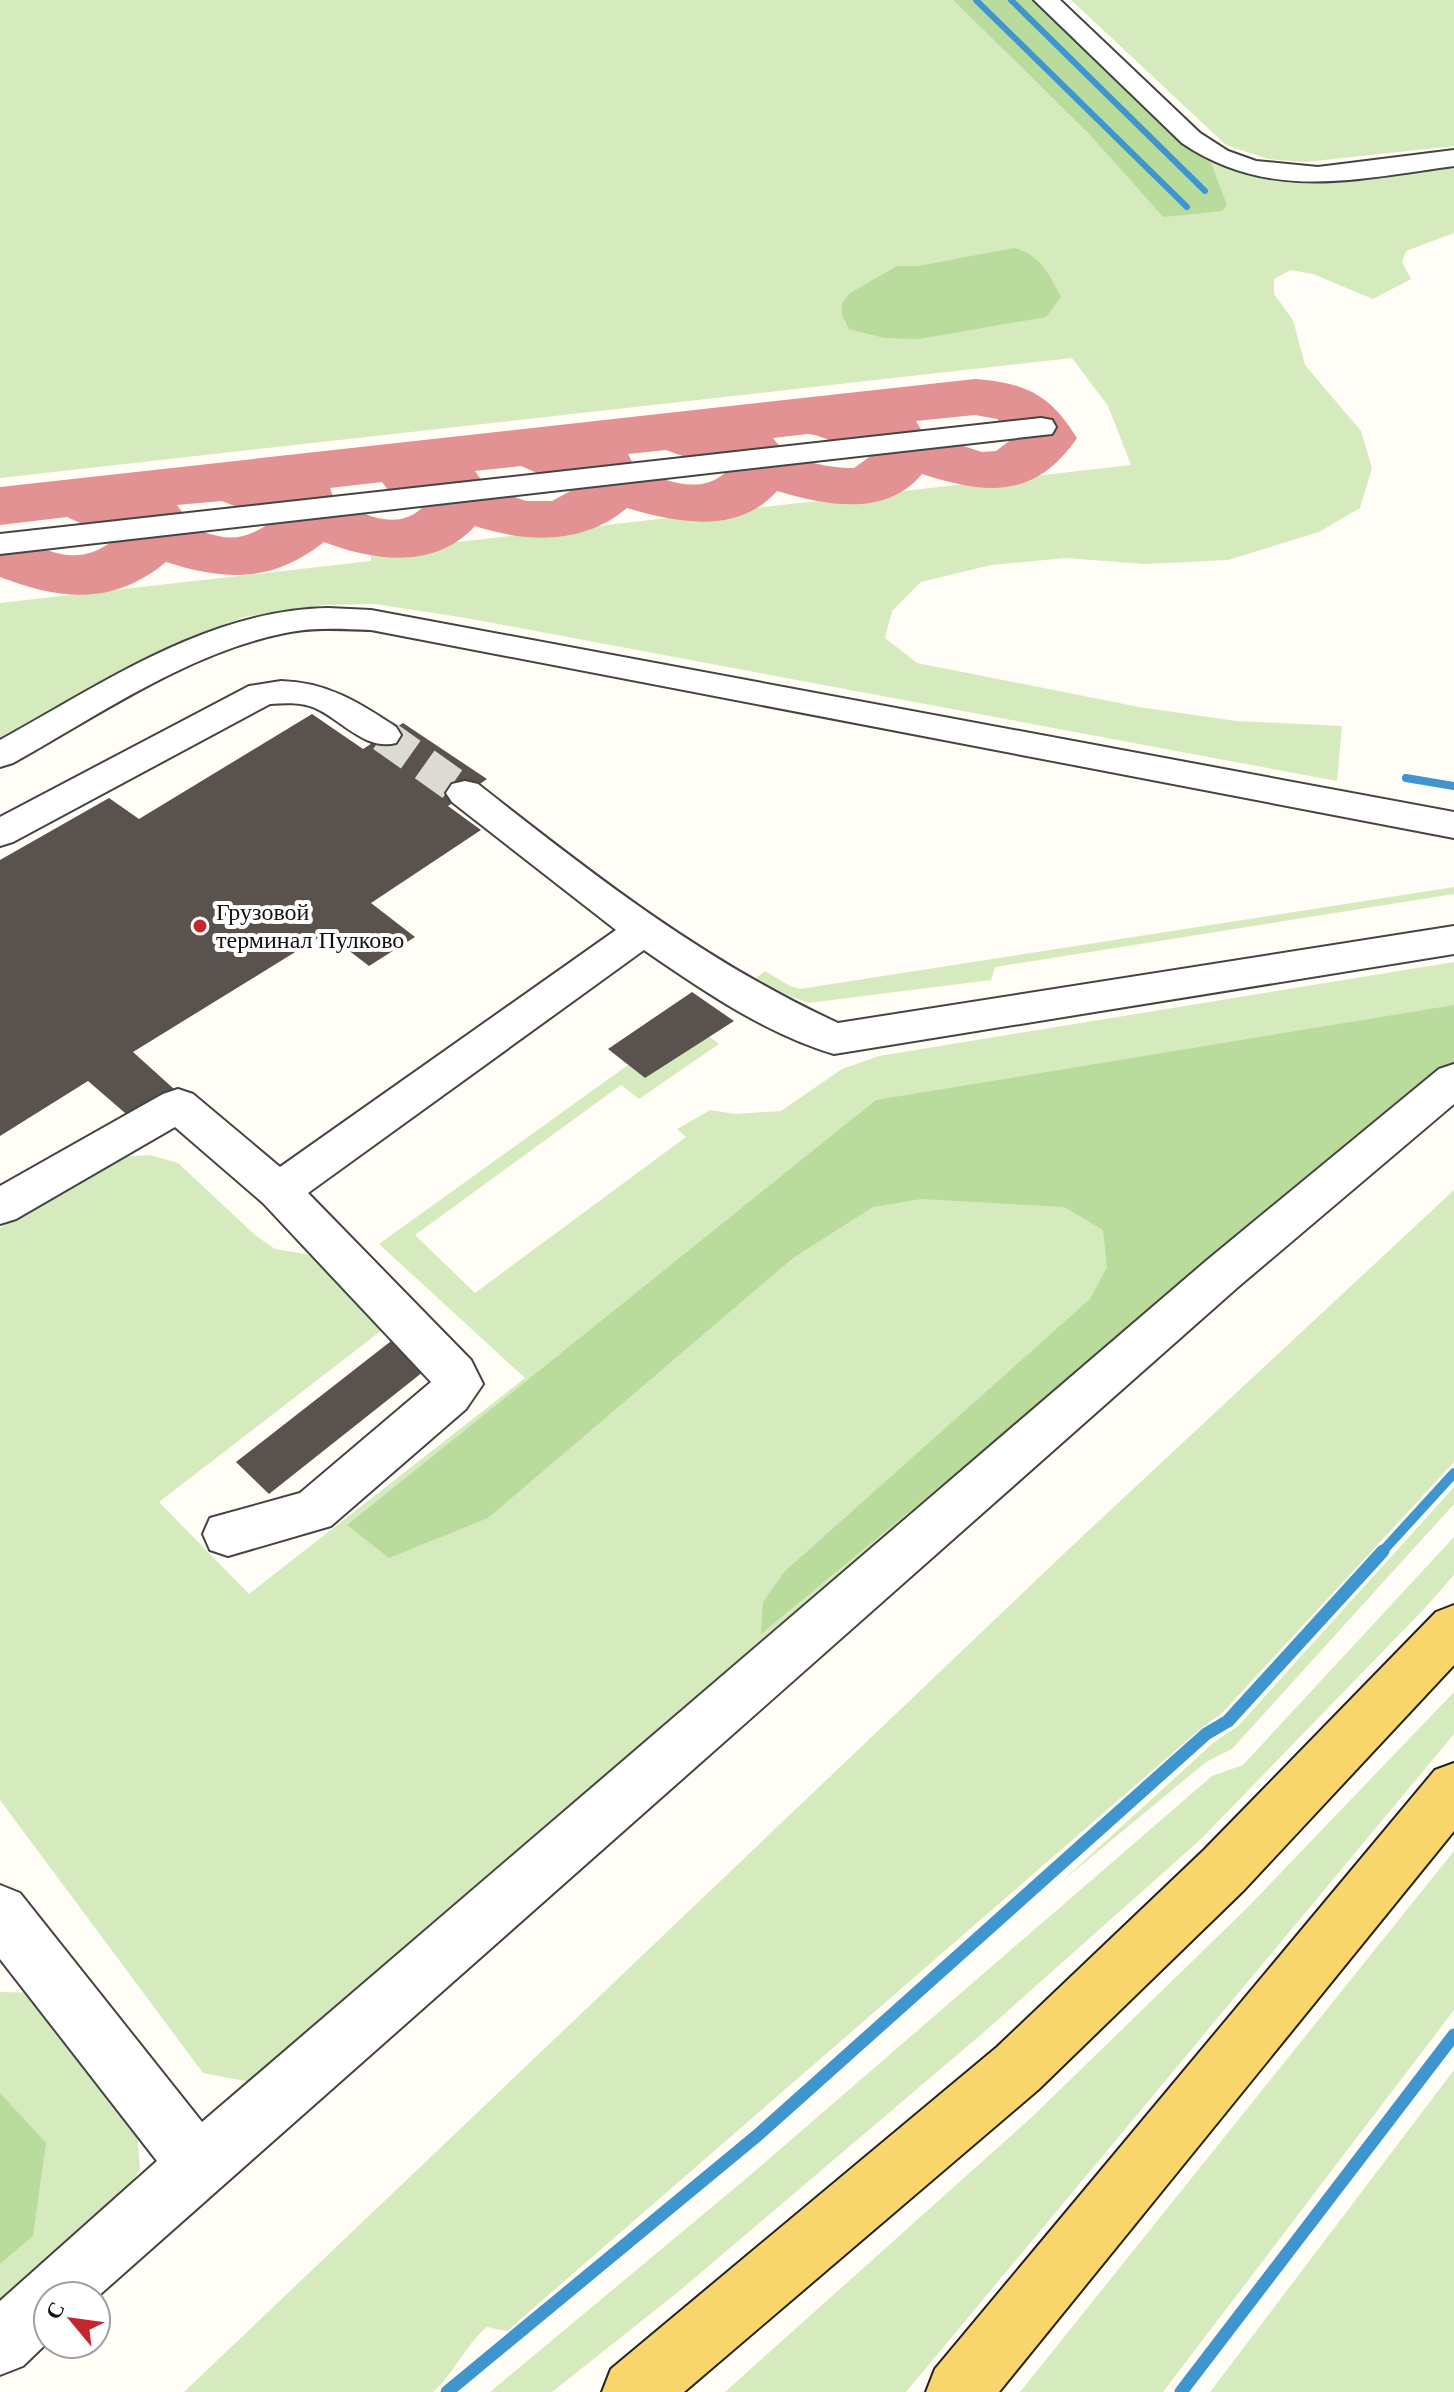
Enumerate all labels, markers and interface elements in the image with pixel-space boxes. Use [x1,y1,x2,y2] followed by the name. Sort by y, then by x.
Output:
[216,899,404,953] place label: Грузовой терминал Пулково
[191,917,209,935] marker: Грузовой терминал Пулково
[32,2280,112,2360] north arrow
[40,2298,70,2324] text: С

